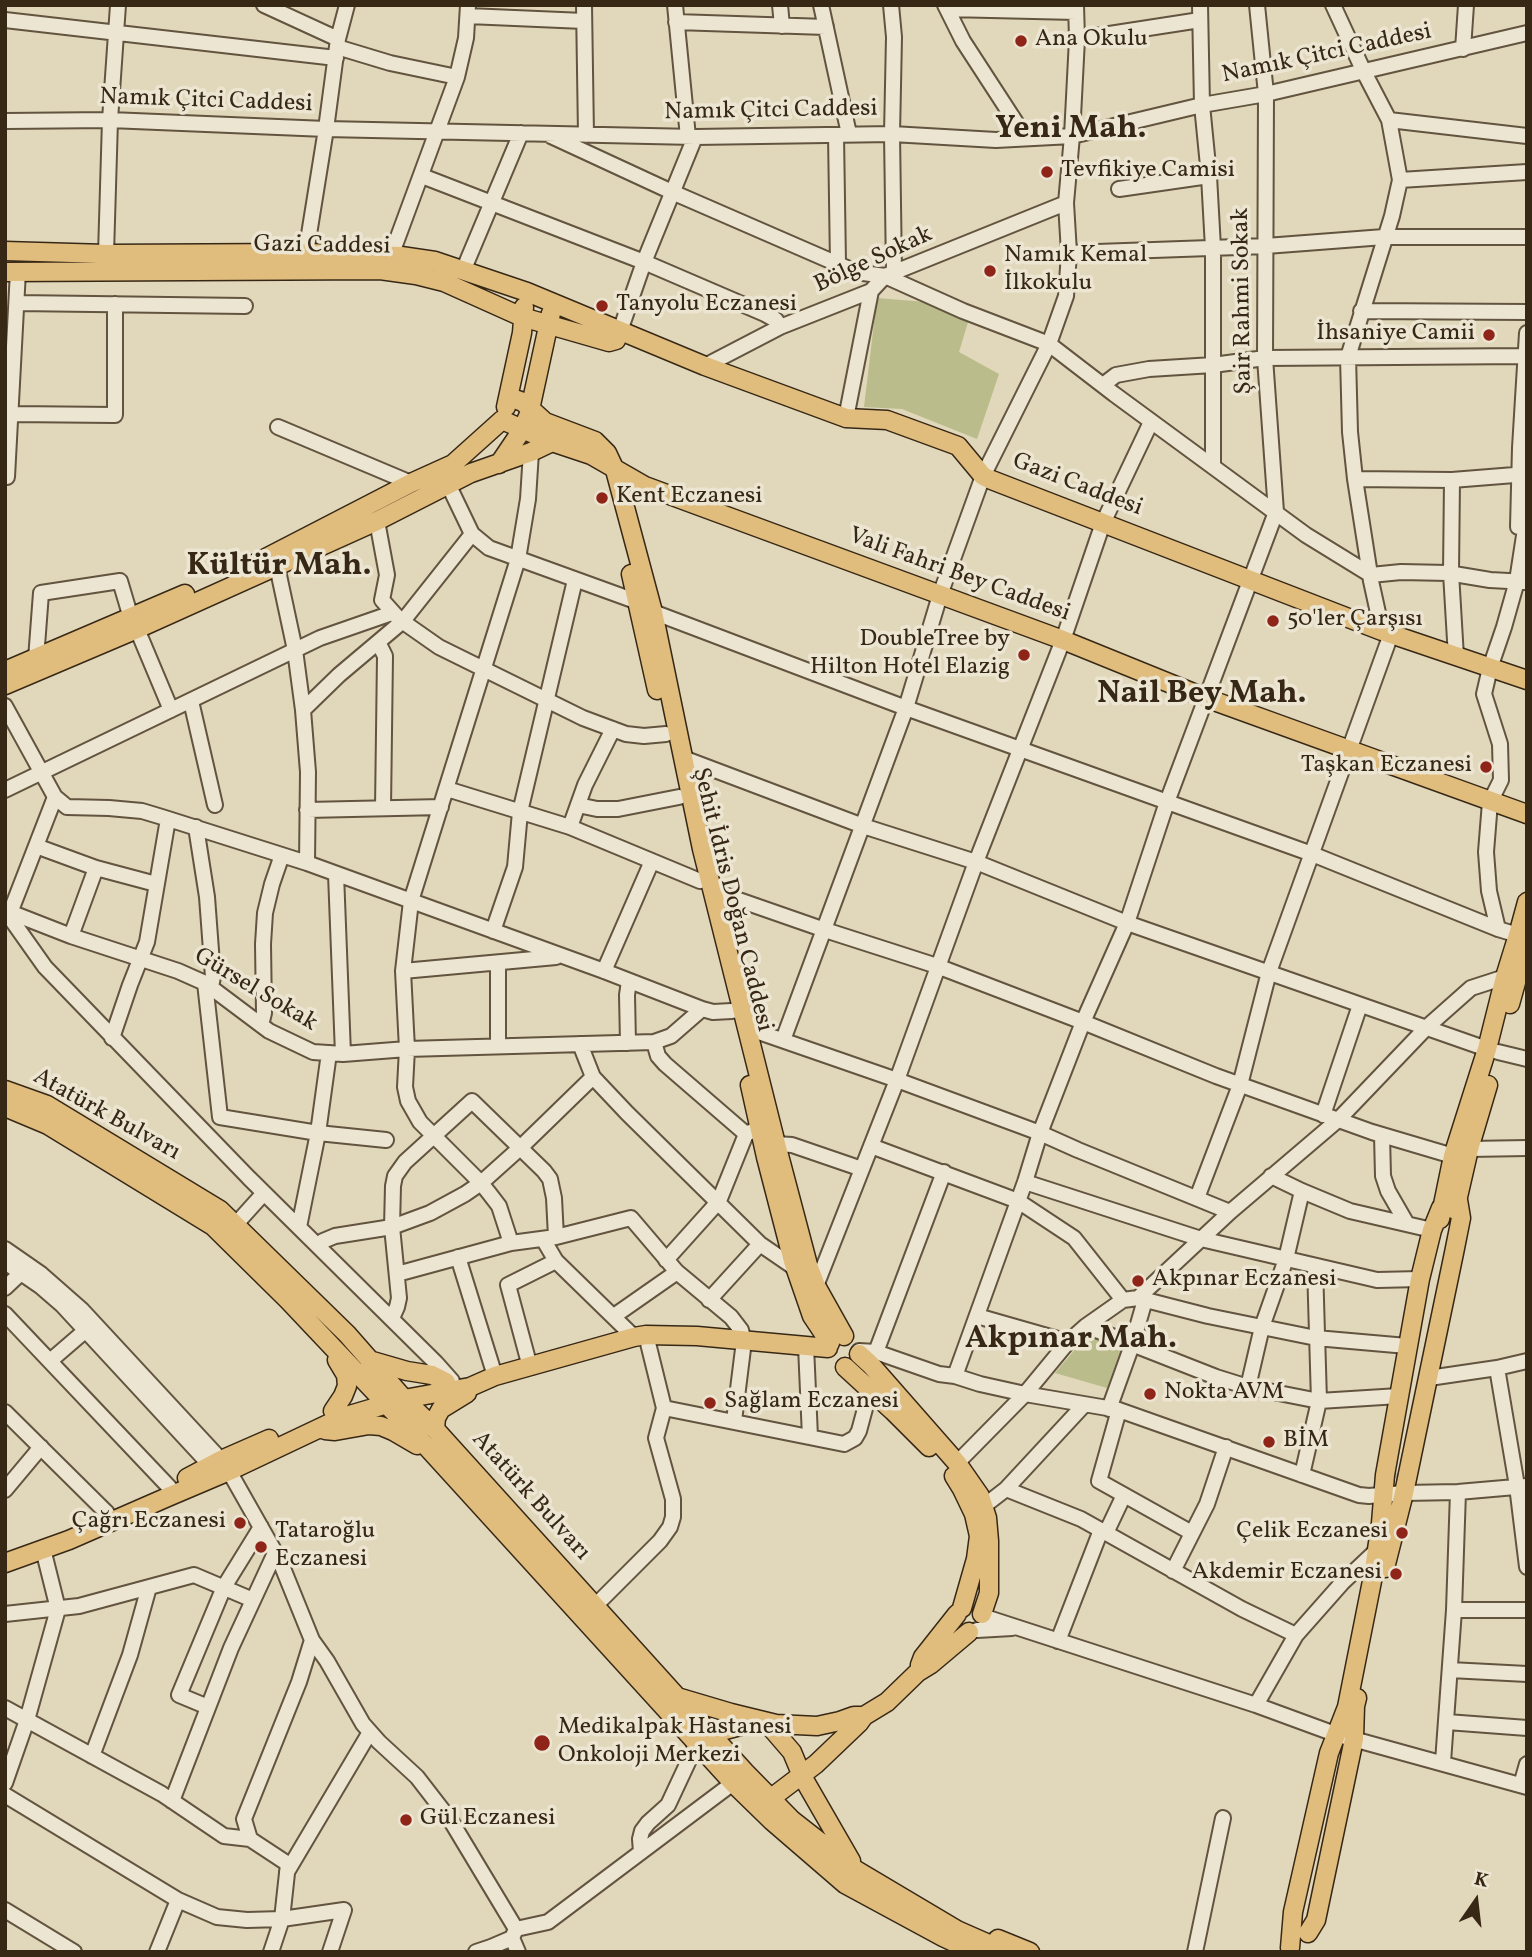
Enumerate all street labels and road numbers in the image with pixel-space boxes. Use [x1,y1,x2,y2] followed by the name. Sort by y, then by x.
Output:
[1220,19,1434,91] street label: Namık Çitci Caddesi
[99,84,313,120] street label: Namık Çitci Caddesi
[664,96,878,128] street label: Namık Çitci Caddesi
[1228,207,1260,395] street label: Şair Rahmi Sokak
[810,221,938,301] street label: Bölge Sokak
[253,231,391,263] street label: Gazi Caddesi
[1008,448,1146,524] street label: Gazi Caddesi
[844,523,1074,629] street label: Vali Fahri Bey Caddesi
[684,765,778,1035] street label: Şehit İdris Doğan Caddesi
[188,943,322,1039] street label: Gürsel Sokak
[27,1064,185,1168] street label: Atatürk Bulvarı
[464,1426,596,1568] street label: Atatürk Bulvarı

